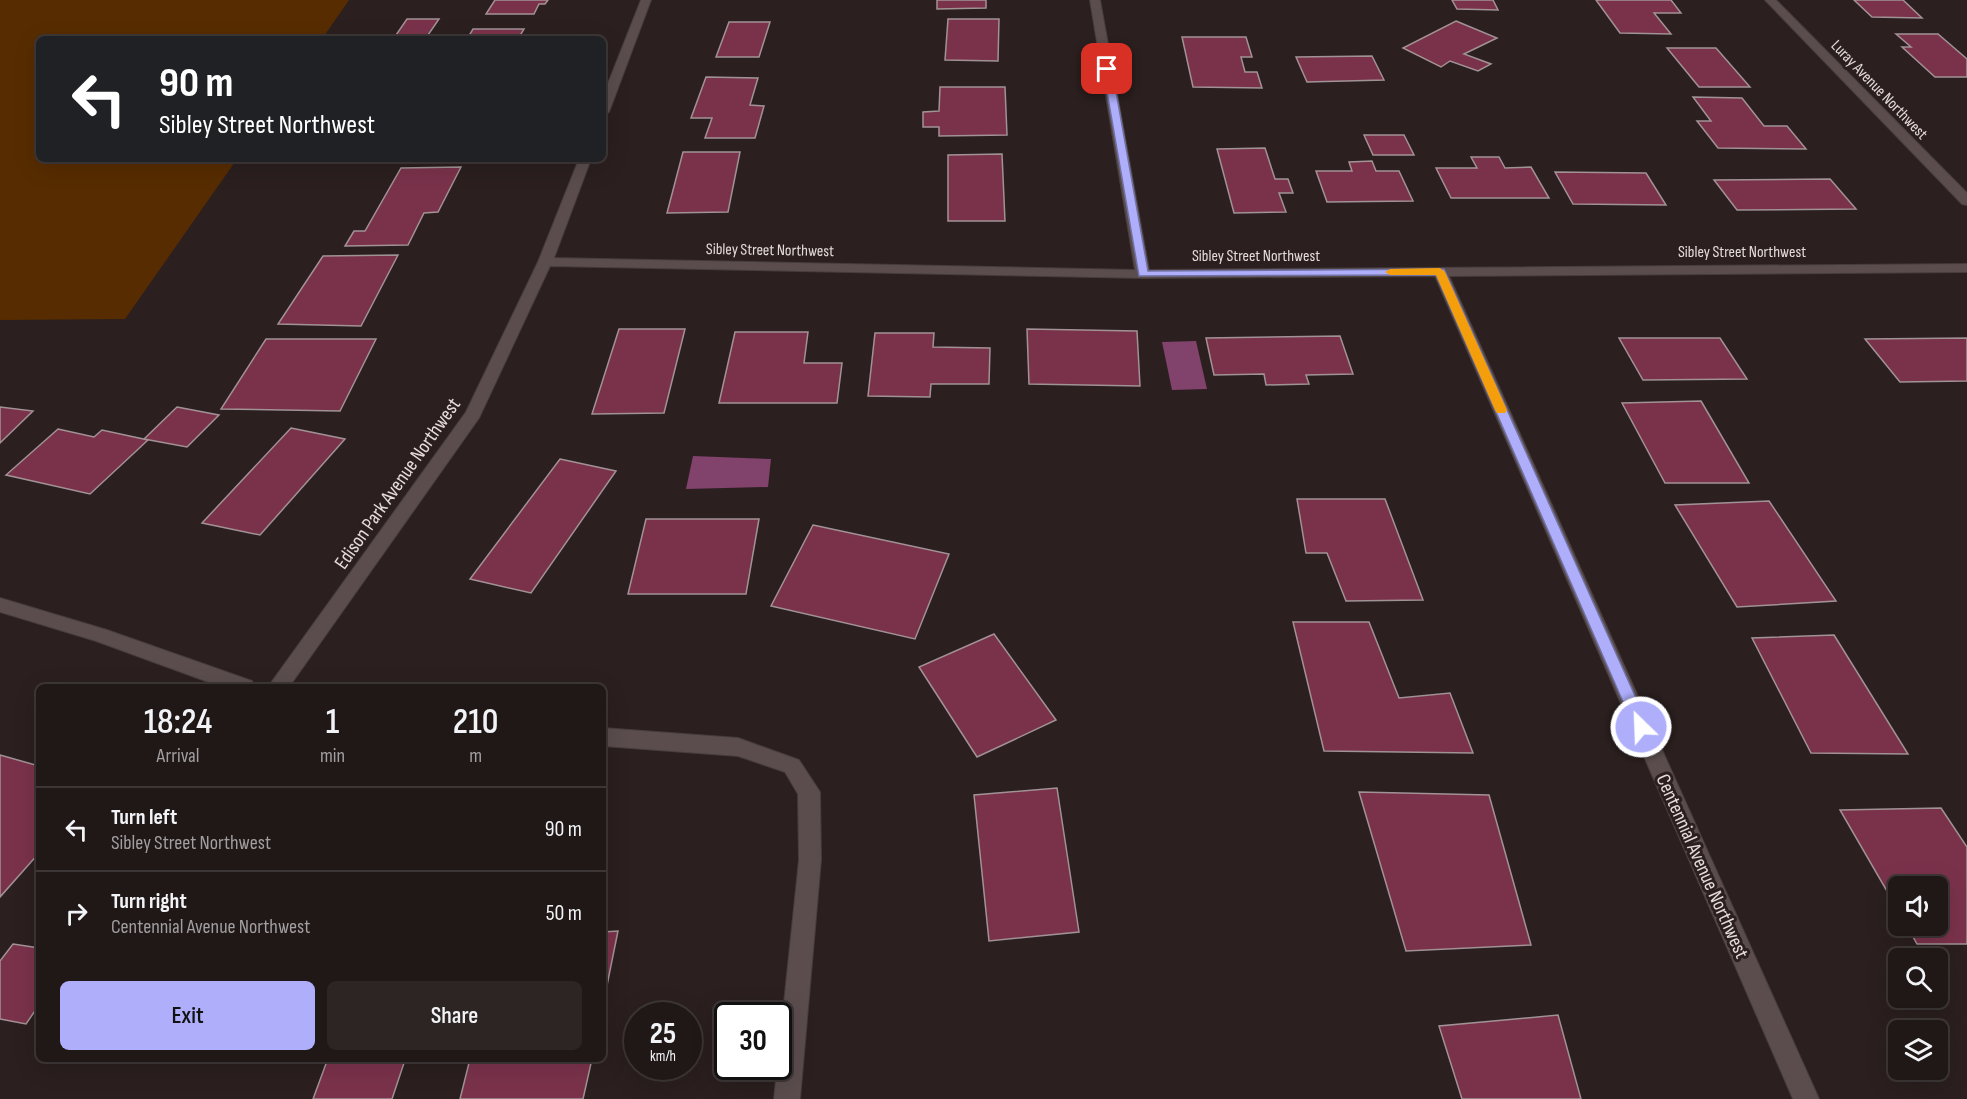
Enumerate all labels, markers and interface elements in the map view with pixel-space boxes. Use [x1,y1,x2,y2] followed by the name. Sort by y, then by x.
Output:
[1827,36,1931,144] street label: Luray Avenue Northwest
[1081,43,1132,94] pin
[1090,52,1123,85] icon: arrive
[159,58,233,109] text: 90 m
[60,60,138,138] icon: left
[159,109,375,141] text: Sibley Street Northwest
[706,240,834,261] street label: Sibley Street Northwest
[1678,243,1806,262] street label: Sibley Street Northwest
[1192,247,1320,266] street label: Sibley Street Northwest
[330,393,466,574] street label: Edison Park Avenue Northwest
[1609,695,1673,759] position arrow
[144,701,212,744] text: 18:24
[326,701,339,744] text: 1
[453,701,498,744] text: 210
[157,744,200,768] text: Arrival
[320,744,345,768] text: min
[469,744,482,768] text: m
[1651,770,1754,962] street label: Centennial Avenue Northwest
[111,804,177,831] text: Turn left
[60,813,93,846] icon: left
[545,816,582,843] text: 90 m
[111,831,271,855] text: Sibley Street Northwest
[1888,876,1948,1080] map controls
[1888,876,1948,936] button: sound
[111,888,187,915] text: Turn right
[60,897,93,930] icon: right
[546,900,582,927] text: 50 m
[111,915,310,939] text: Centennial Avenue Northwest
[1888,948,1948,1008] button: search
[60,981,315,1050] button: Exit
[327,981,582,1050] button: Share
[714,1002,792,1080] speed limit sign: 30
[650,1016,676,1052] text: 25
[1888,1020,1948,1080] button: layers
[650,1047,676,1066] text: km/h

